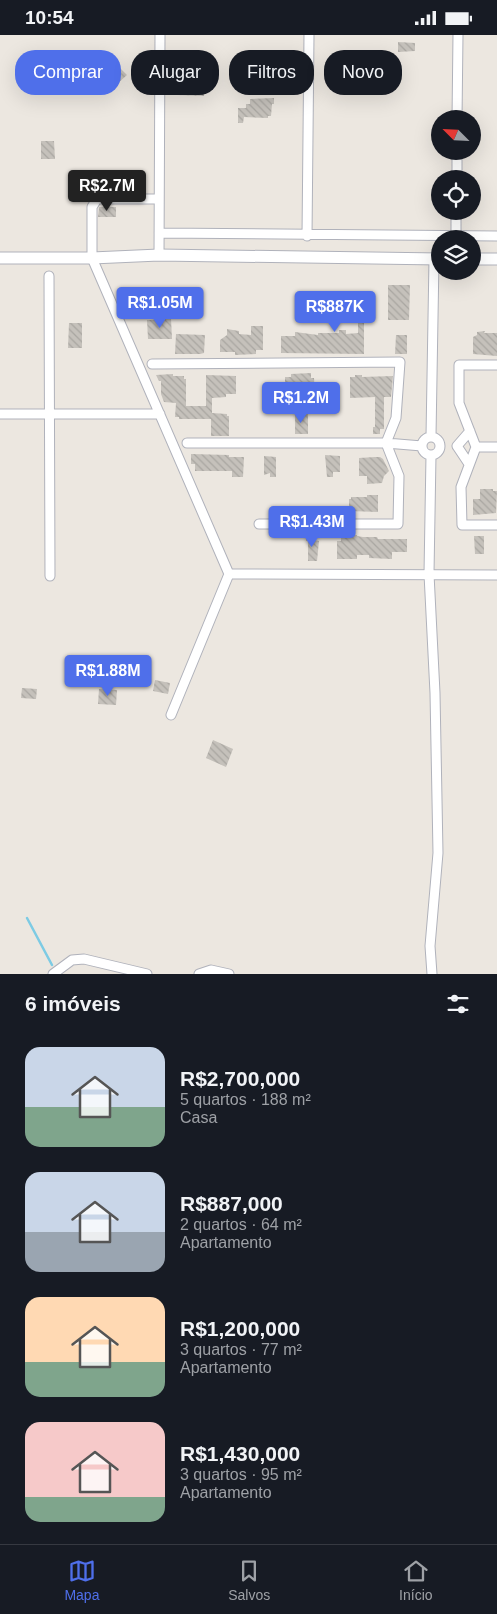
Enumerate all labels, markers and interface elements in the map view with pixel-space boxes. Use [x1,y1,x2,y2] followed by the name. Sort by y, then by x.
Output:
[25,7,74,28] text: 10:54
[15,50,121,95] chip: Comprar
[131,50,219,95] chip: Alugar
[229,50,314,95] chip: Filtros
[324,50,402,95] chip: Novo
[431,110,481,160] north arrow
[431,110,481,280] map controls
[66,169,148,212] pin: R$2.7M
[431,170,481,220] button: locate
[79,177,135,194] text: R$2.7M
[431,230,481,280] button: layers
[114,287,206,329] pin: R$1.05M
[294,291,376,333] pin: R$887K
[128,294,192,311] text: R$1.05M
[306,298,364,315] text: R$887K
[260,381,342,424] pin: R$1.2M
[273,389,329,406] text: R$1.2M
[266,505,358,548] pin: R$1.43M
[280,513,344,530] text: R$1.43M
[62,655,154,697] pin: R$1.88M
[76,662,140,679] text: R$1.88M
[444,990,472,1018] icon: filters
[25,992,121,1015] text: 6 imóveis
[65,1067,125,1127] icon: home
[180,1067,300,1090] text: R$2,700,000
[180,1091,311,1108] text: 5 quartos · 188 m²
[180,1109,217,1126] text: Casa
[65,1192,125,1252] icon: home
[180,1192,283,1215] text: R$887,000
[180,1216,302,1233] text: 2 quartos · 64 m²
[180,1234,272,1251] text: Apartamento
[65,1317,125,1377] icon: home
[180,1317,300,1340] text: R$1,200,000
[180,1341,302,1358] text: 3 quartos · 77 m²
[180,1359,272,1376] text: Apartamento
[65,1442,125,1502] icon: home
[180,1442,300,1465] text: R$1,430,000
[180,1466,302,1483] text: 3 quartos · 95 m²
[180,1484,272,1501] text: Apartamento
[64,1557,99,1603] tab: Mapa
[228,1557,270,1603] tab: Salvos
[399,1557,433,1603] tab: Início

